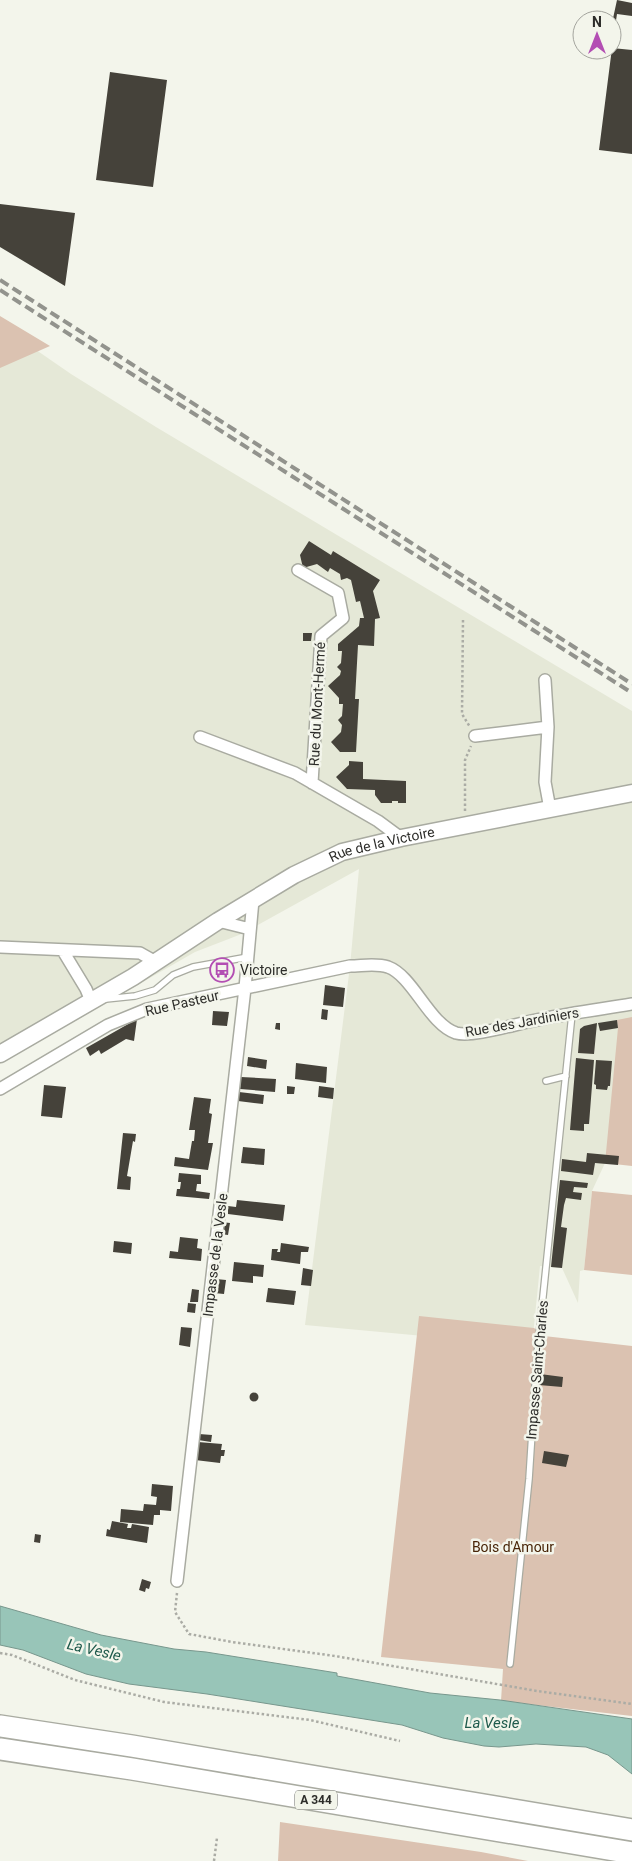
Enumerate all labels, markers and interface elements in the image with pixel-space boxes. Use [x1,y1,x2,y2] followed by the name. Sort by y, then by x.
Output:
[572,10,622,60] north arrow
[592,14,602,30] text: N
[306,641,328,767] street label: Rue du Mont-Hermé
[326,824,436,865] street label: Rue de la Victoire
[209,957,235,983] bus stop icon: Victoire
[240,962,288,978] place label: Victoire
[144,987,221,1019] street label: Rue Pasteur
[464,1004,580,1040] street label: Rue des Jardiniers
[199,1192,231,1318] street label: Impasse de la Vesle
[523,1300,551,1440] street label: Impasse Saint-Charles
[472,1539,554,1555] park label: Bois d'Amour
[65,1635,123,1665] water label: La Vesle
[465,1714,520,1732] water label: La Vesle
[295,1790,337,1810] road number: A 344

